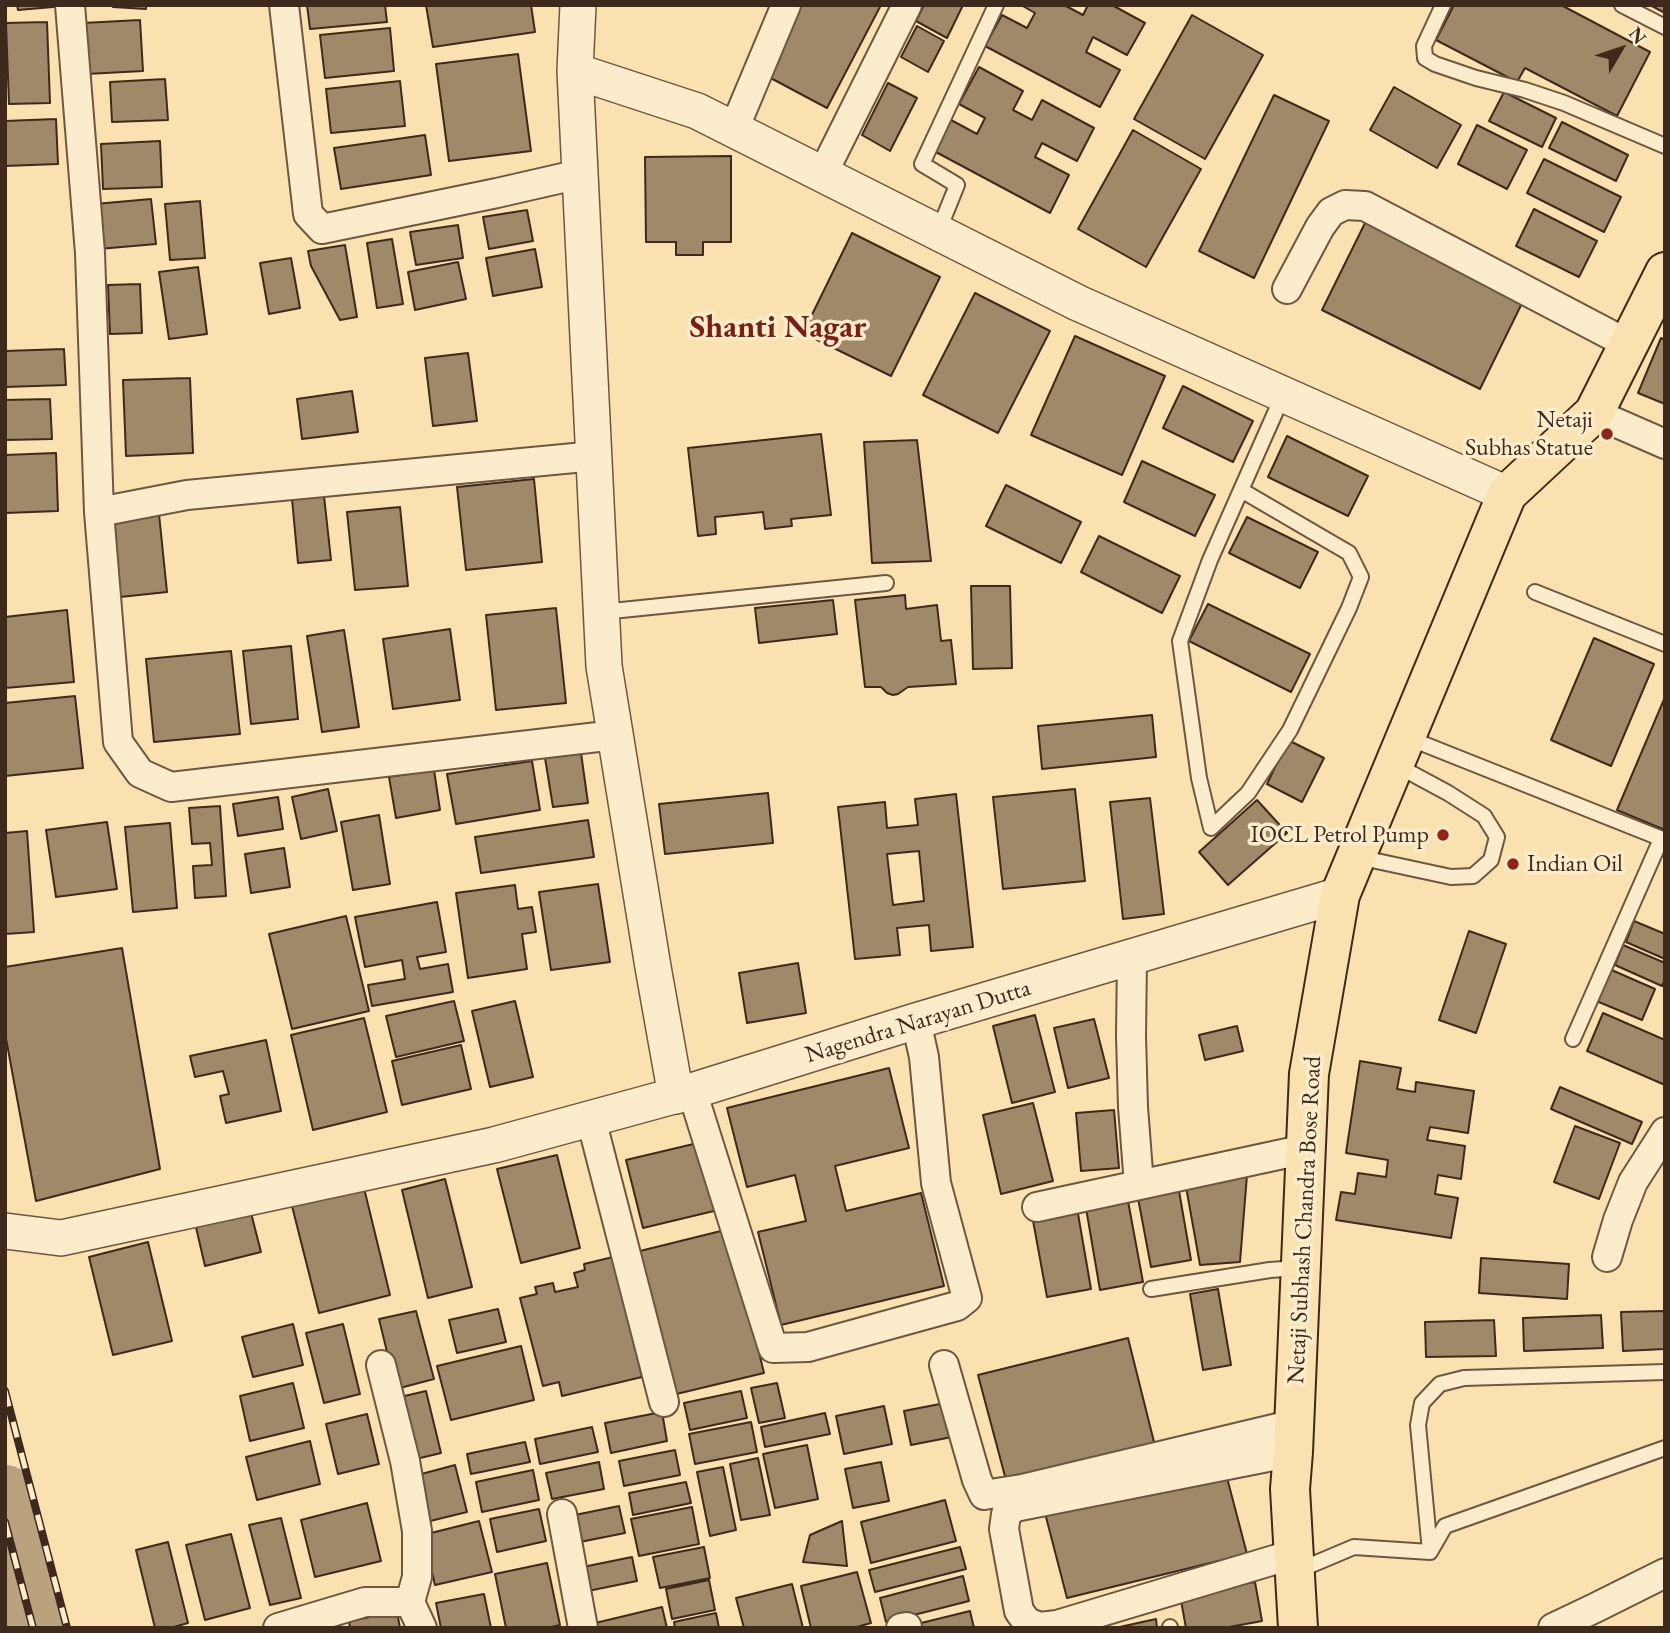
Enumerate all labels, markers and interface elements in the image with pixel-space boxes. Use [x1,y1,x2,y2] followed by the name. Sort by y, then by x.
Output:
[1586,14,1656,84] north arrow
[1623,22,1652,49] text: N
[690,309,866,347] district label: Shanti Nagar
[1465,406,1593,462] place label: Netaji Subhas Statue
[1599,426,1615,442] marker: Netaji Subhas Statue
[1251,821,1429,849] place label: IOCL Petrol Pump
[1435,827,1451,843] marker: IOCL Petrol Pump
[1527,850,1623,878] place label: Indian Oil
[1505,856,1521,872] marker: Indian Oil
[802,974,1034,1070] street label: Nagendra Narayan Dutta
[1282,1055,1328,1385] street label: Netaji Subhash Chandra Bose Road

